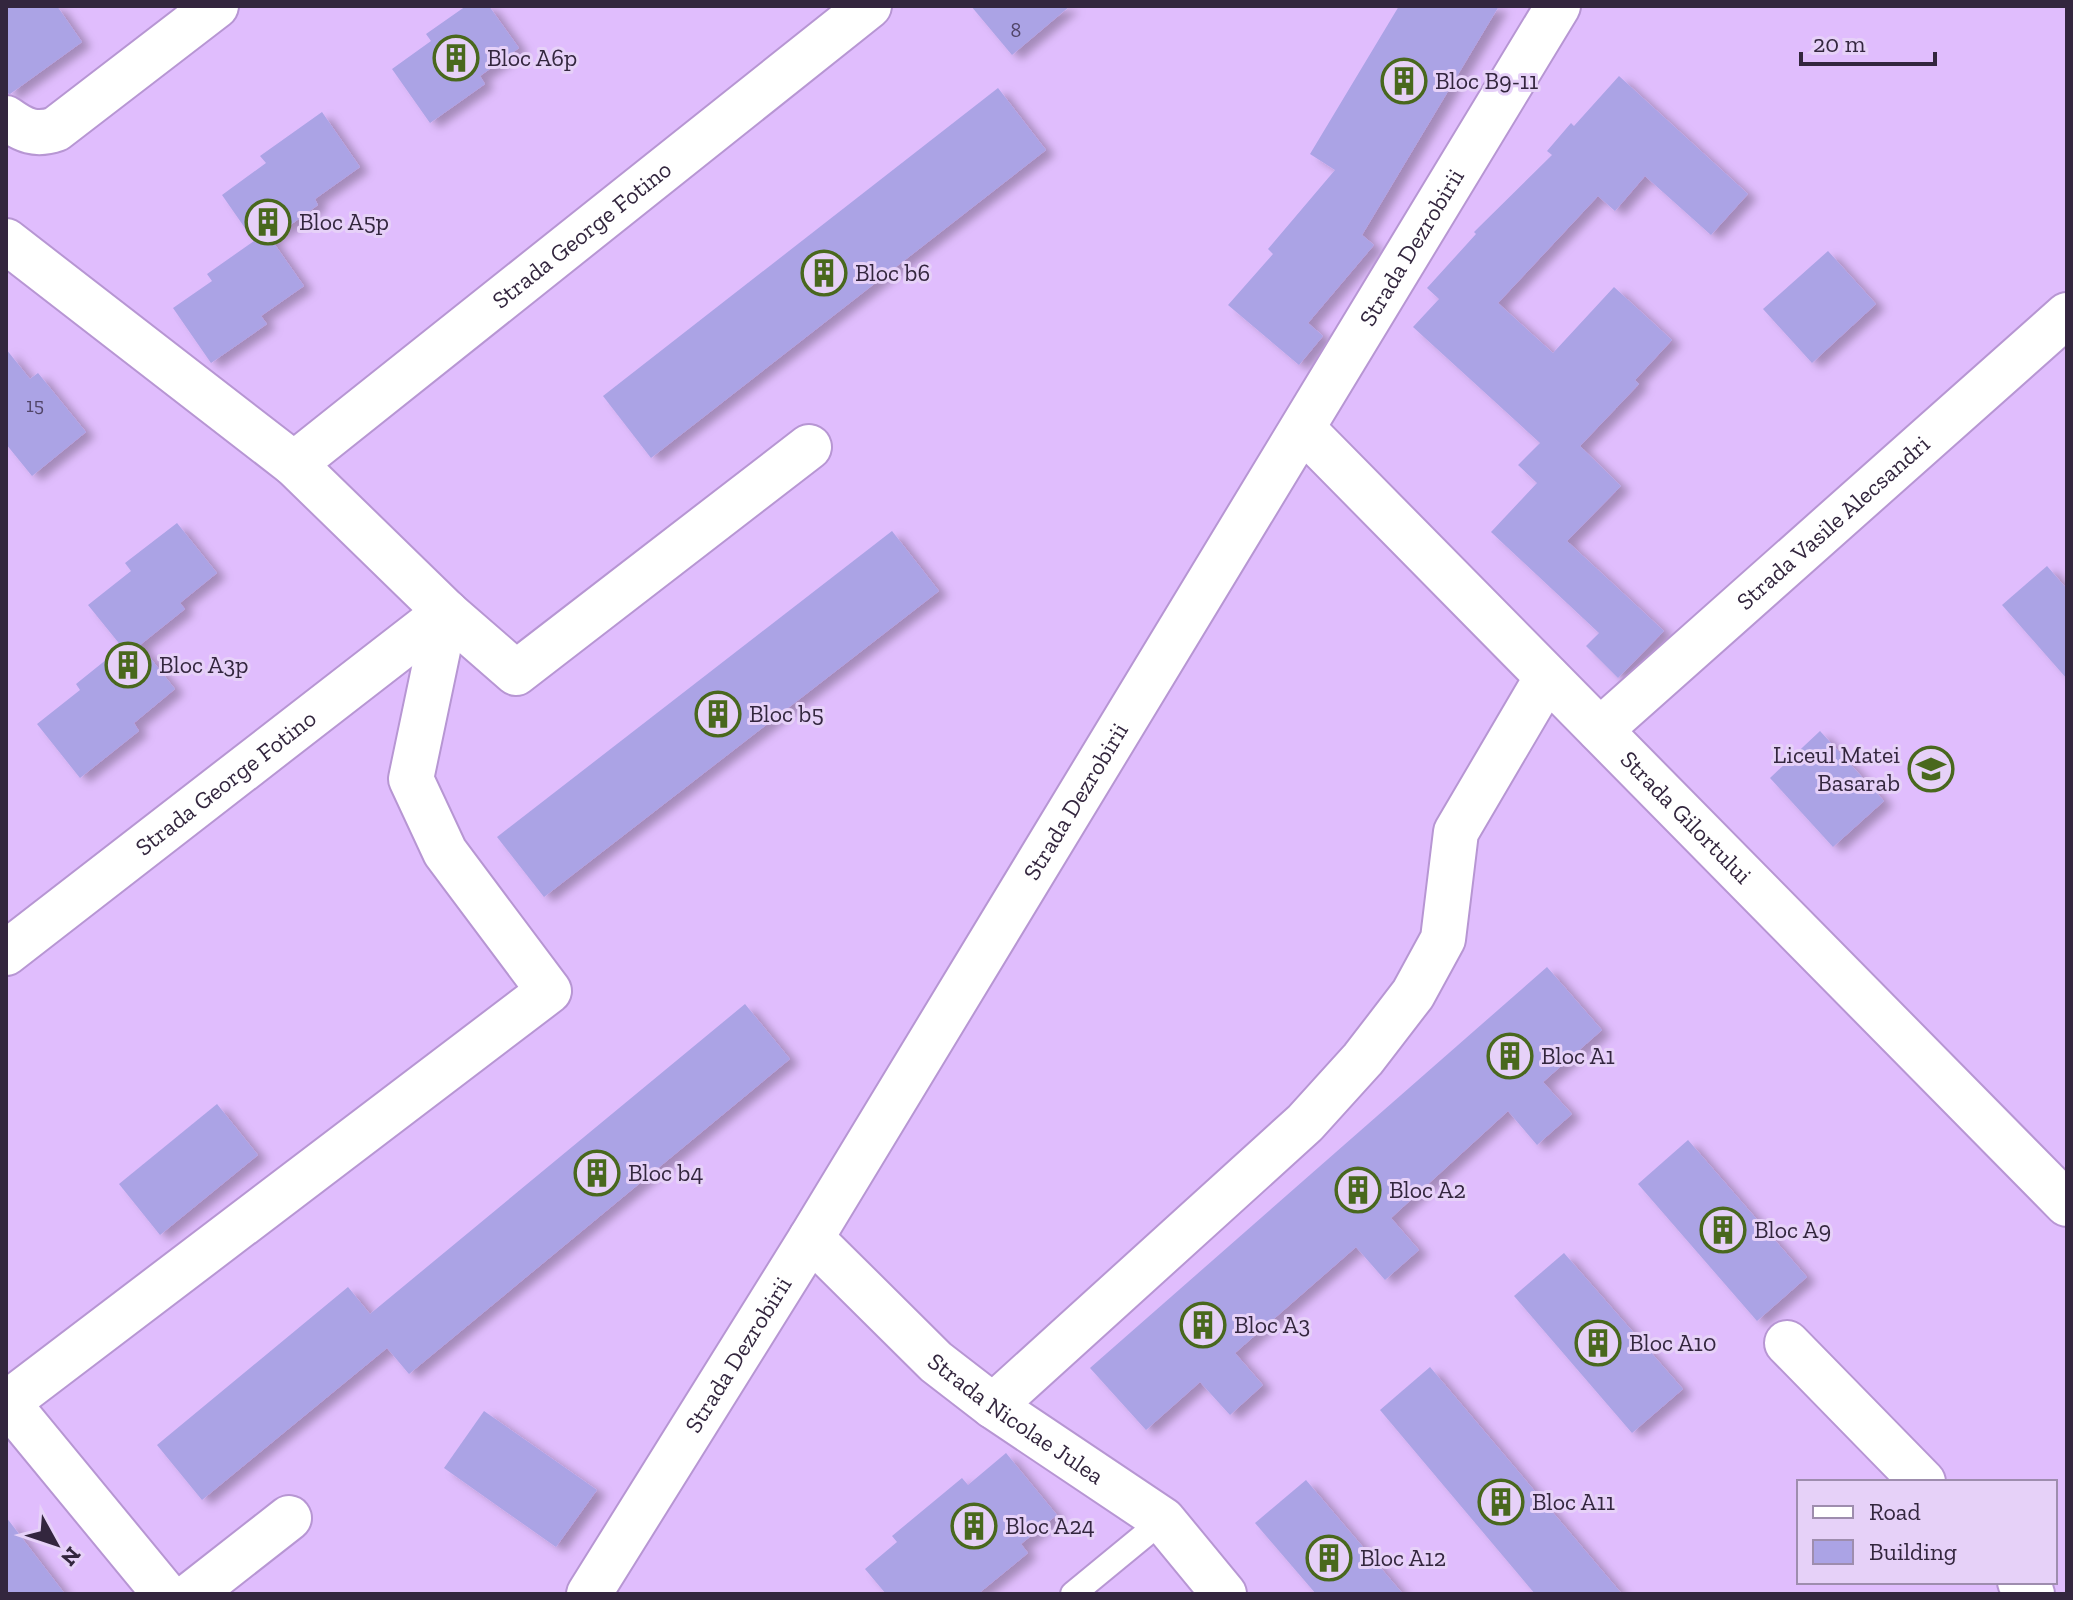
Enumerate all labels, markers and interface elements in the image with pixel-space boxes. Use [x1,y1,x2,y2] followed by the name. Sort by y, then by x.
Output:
[1801,16,1935,66] scale bar
[1011,18,1021,42] house number: 8
[1813,29,1866,58] text: 20 m
[432,34,480,82] building icon: Bloc A6p
[487,43,577,72] place label: Bloc A6p
[1380,57,1428,105] building icon: Bloc B9-11
[1435,66,1538,95] place label: Bloc B9-11
[486,154,677,314] street label: Strada George Fotino
[1353,163,1470,331] street label: Strada Dezrobirii
[244,198,292,246] building icon: Bloc A5p
[299,207,389,236] place label: Bloc A5p
[800,249,848,297] building icon: Bloc b6
[855,258,930,287] place label: Bloc b6
[26,393,44,417] house number: 15
[1730,429,1936,616] street label: Strada Vasile Alecsandri
[104,641,152,689] building icon: Bloc A3p
[159,650,248,679] place label: Bloc A3p
[694,690,742,738] building icon: Bloc b5
[749,699,824,728] place label: Bloc b5
[129,703,322,861] street label: Strada George Fotino
[1017,717,1134,885] street label: Strada Dezrobirii
[1773,740,1900,797] place label: Liceul Matei Basarab
[1615,745,1758,890] street label: Strada Gilortului
[1907,745,1955,793] school or university icon: Liceul Matei Basarab
[1486,1032,1534,1080] building icon: Bloc A1
[1541,1041,1615,1070] place label: Bloc A1
[573,1149,621,1197] building icon: Bloc b4
[628,1158,703,1187] place label: Bloc b4
[1334,1166,1382,1214] building icon: Bloc A2
[1389,1175,1466,1204] place label: Bloc A2
[1699,1206,1747,1254] building icon: Bloc A9
[1754,1215,1831,1244] place label: Bloc A9
[678,1271,797,1438] street label: Strada Dezrobirii
[1179,1301,1227,1349] building icon: Bloc A3
[1234,1310,1310,1339] place label: Bloc A3
[1574,1319,1622,1367] building icon: Bloc A10
[1629,1328,1716,1357] place label: Bloc A10
[922,1346,1110,1490] street label: Strada Nicolae Julea
[1477,1478,1525,1526] building icon: Bloc A11
[1797,1480,2057,1584] legend
[1532,1487,1615,1516] place label: Bloc A11
[1869,1497,1921,1526] text: Road
[950,1502,998,1550] building icon: Bloc A24
[16,1504,96,1584] north arrow
[1005,1511,1095,1540] place label: Bloc A24
[1305,1534,1353,1582] building icon: Bloc A12
[1869,1537,1957,1566] text: Building
[55,1541,87,1572] text: N
[1360,1543,1446,1572] place label: Bloc A12

